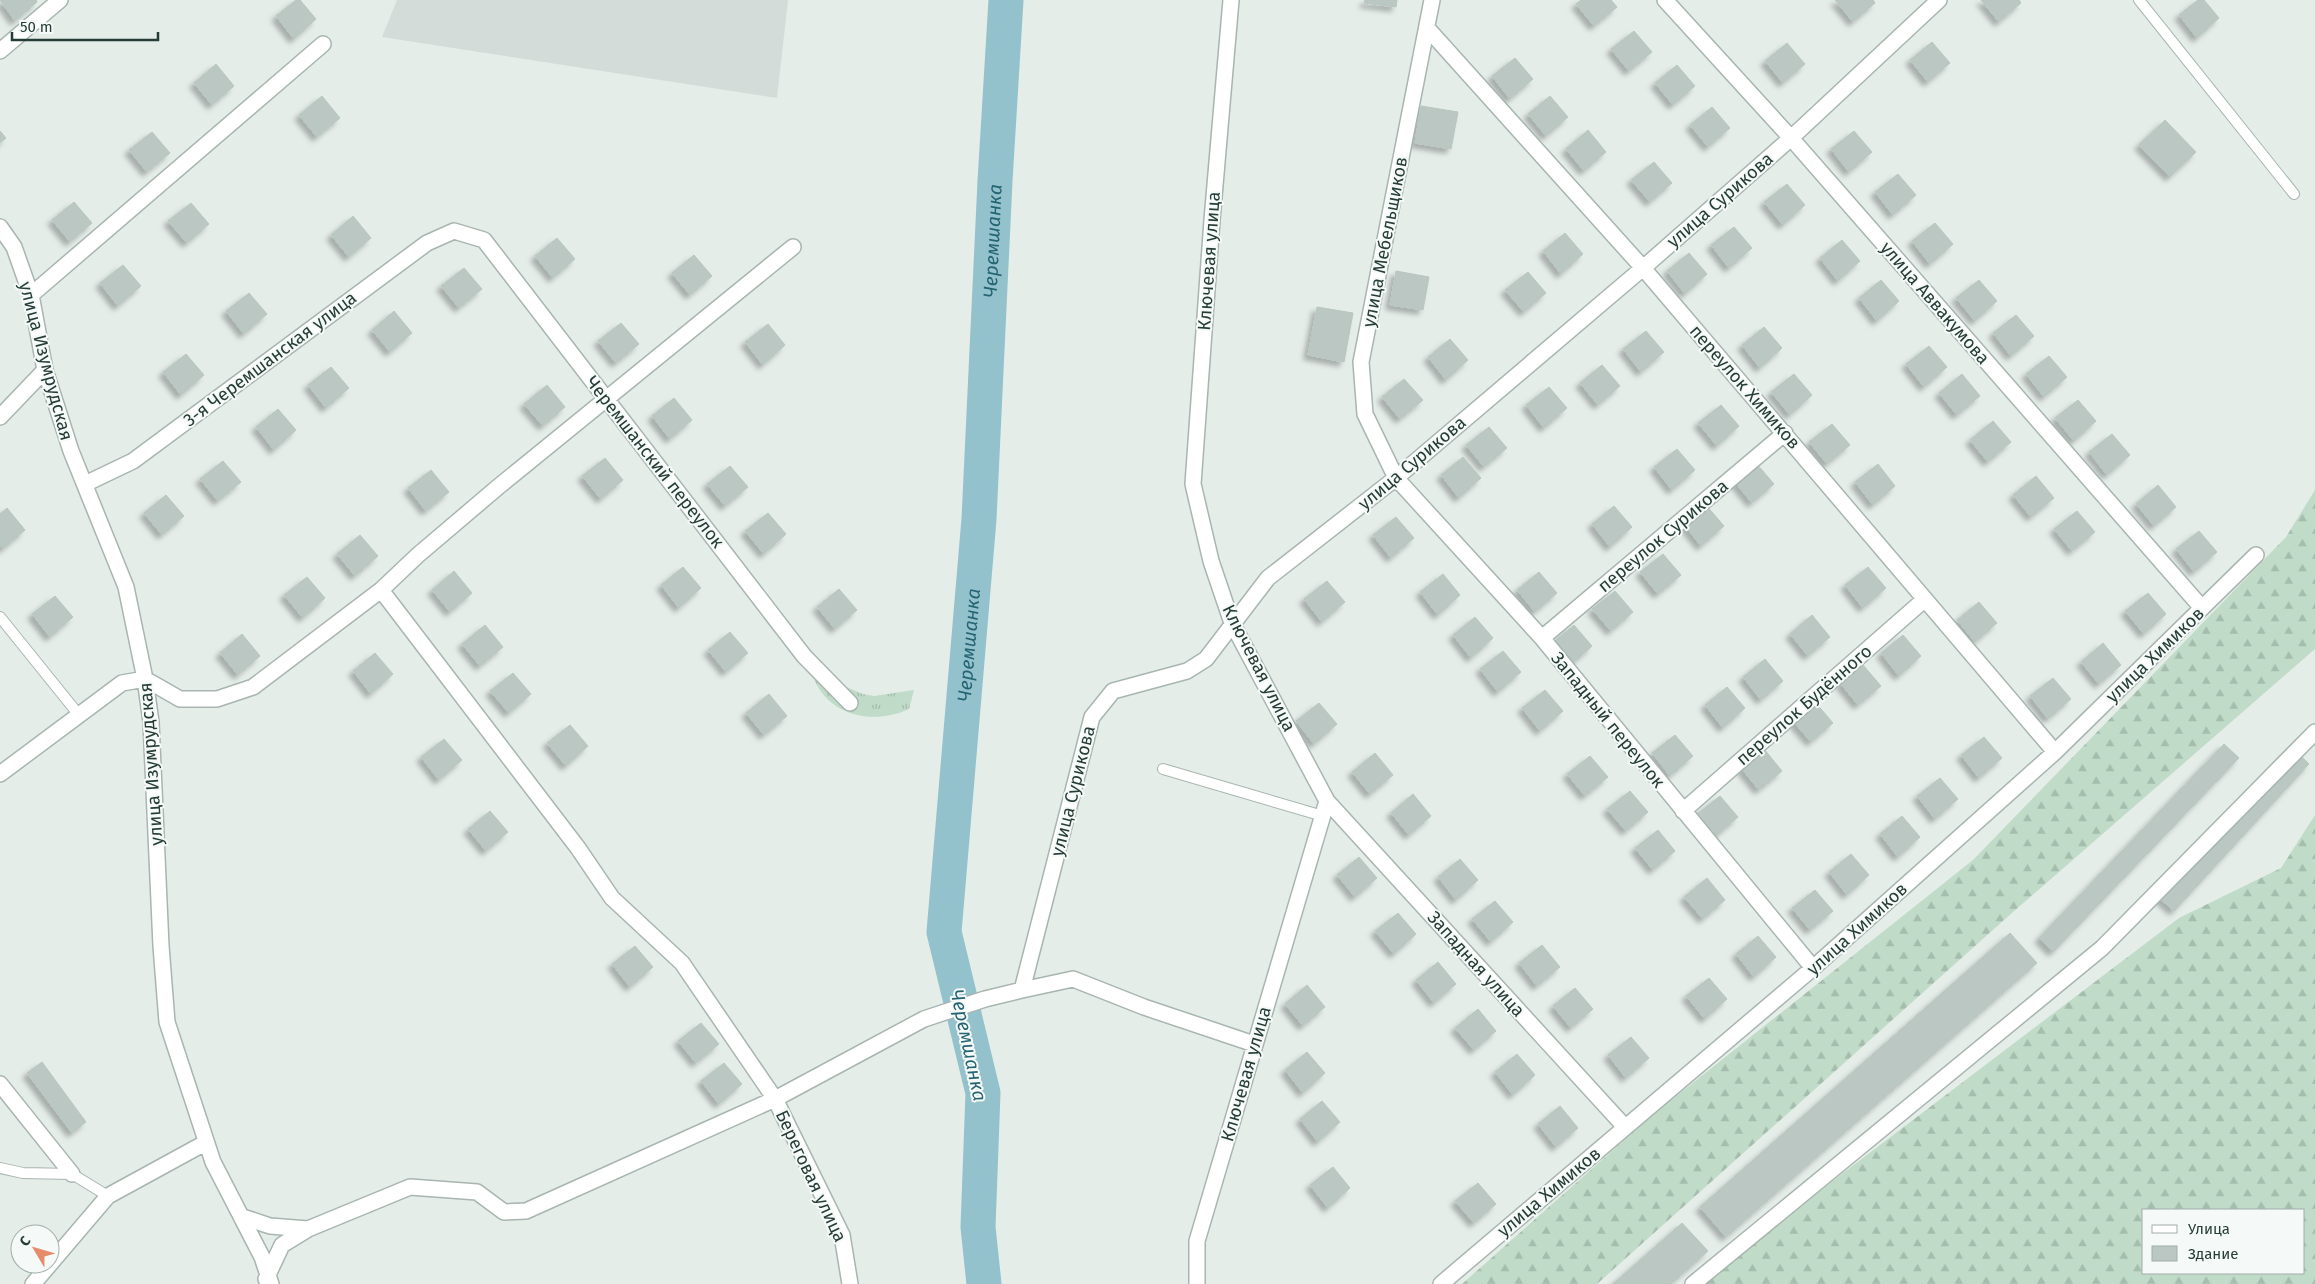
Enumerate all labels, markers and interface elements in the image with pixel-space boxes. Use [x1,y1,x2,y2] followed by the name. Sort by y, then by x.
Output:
[12,10,159,42] scale bar
[20,18,53,36] text: 50 m
[1662,148,1778,252] street label: улица Сурикова
[1358,155,1412,329] street label: улица Мебельщиков
[978,184,1007,298] water label: Черемшанка
[1193,191,1225,331] street label: Ключевая улица
[1876,237,1994,369] street label: улица Аввакумова
[14,279,78,443] street label: улица Изумрудская
[179,287,361,431] street label: 3-я Черемшанская улица
[1685,320,1805,454] street label: переулок Химиков
[581,372,729,553] street label: Черемшанский переулок
[1354,412,1470,514] street label: улица Сурикова
[1593,475,1733,597] street label: переулок Сурикова
[953,588,985,703] water label: Черемшанка
[1218,601,1300,735] street label: Ключевая улица
[2101,603,2209,707] street label: улица Химиков
[1732,640,1876,770] street label: переулок Будённого
[1546,647,1670,793] street label: Западный переулок
[134,682,168,846] street label: улица Изумрудская
[1046,723,1100,859] street label: улица Сурикова
[1802,878,1912,980] street label: улица Химиков
[1423,907,1529,1021] street label: Западная улица
[945,987,992,1103] water label: Черемшанка
[1216,1004,1276,1144] street label: Ключевая улица
[771,1106,851,1246] street label: Береговая улица
[1493,1142,1605,1242] street label: улица Химиков
[2142,1209,2305,1274] legend
[2188,1220,2230,1238] text: Улица
[10,1224,60,1274] north arrow
[16,1233,34,1250] text: С
[2188,1245,2238,1263] text: Здание

